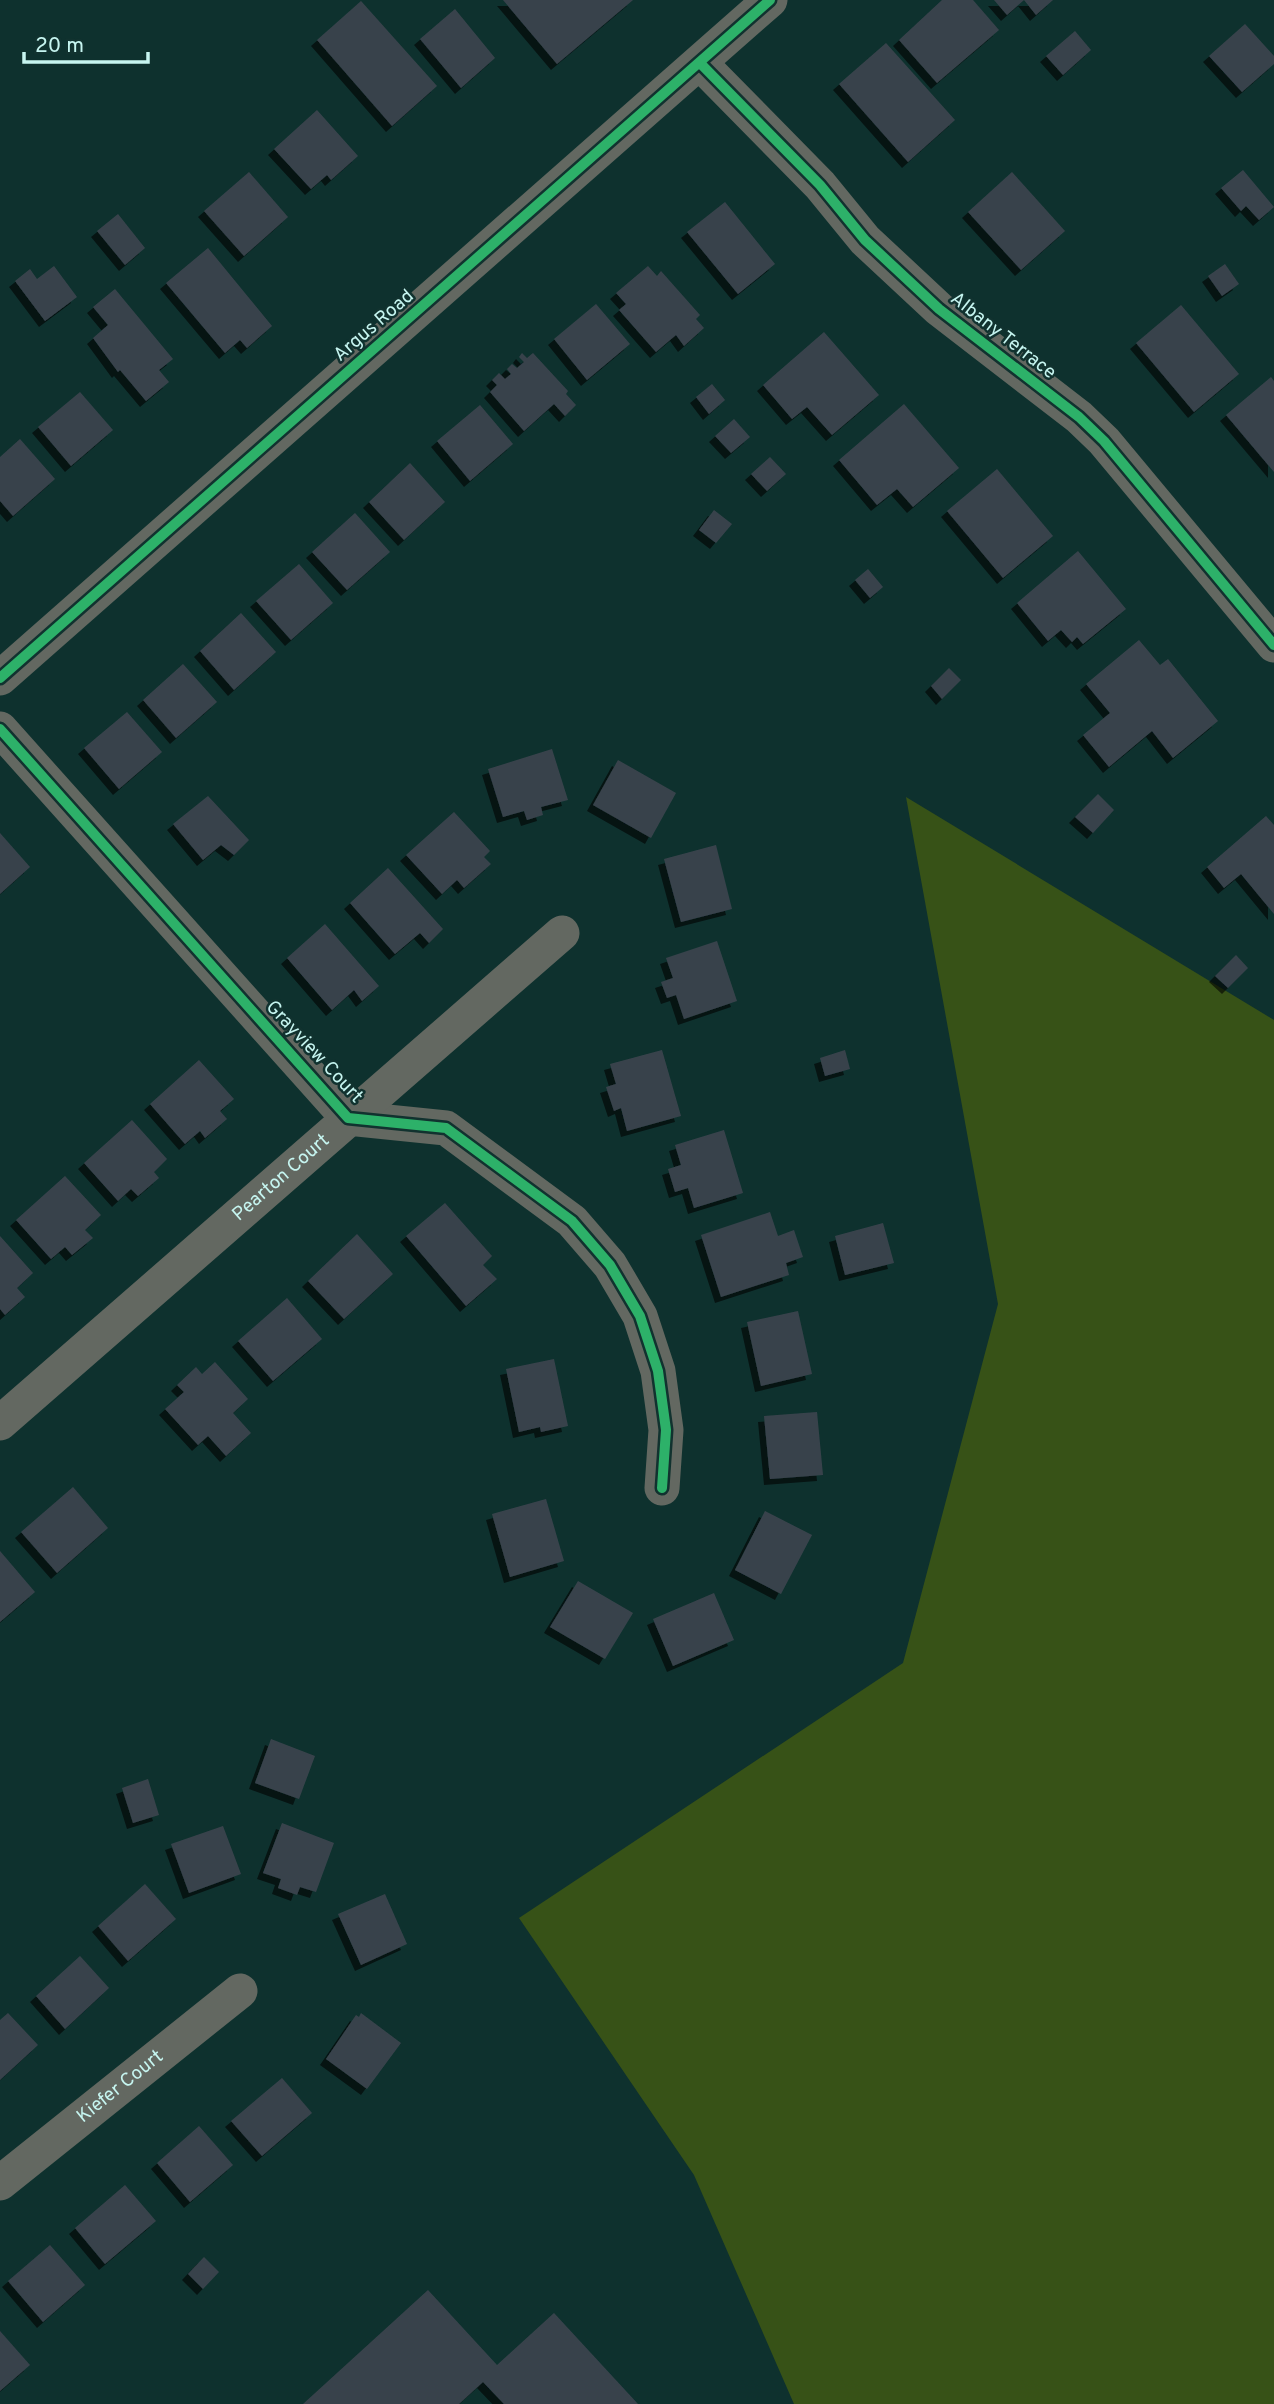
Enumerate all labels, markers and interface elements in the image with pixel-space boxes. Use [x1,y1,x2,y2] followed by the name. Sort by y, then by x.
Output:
[24,21,149,65] scale bar
[35,33,84,60] text: 20 m
[329,285,419,367] street label: Argus Road
[945,287,1061,385] street label: Albany Terrace
[260,996,368,1108] street label: Grayview Court
[227,1129,335,1227] street label: Pearton Court
[72,2045,168,2129] street label: Kiefer Court

